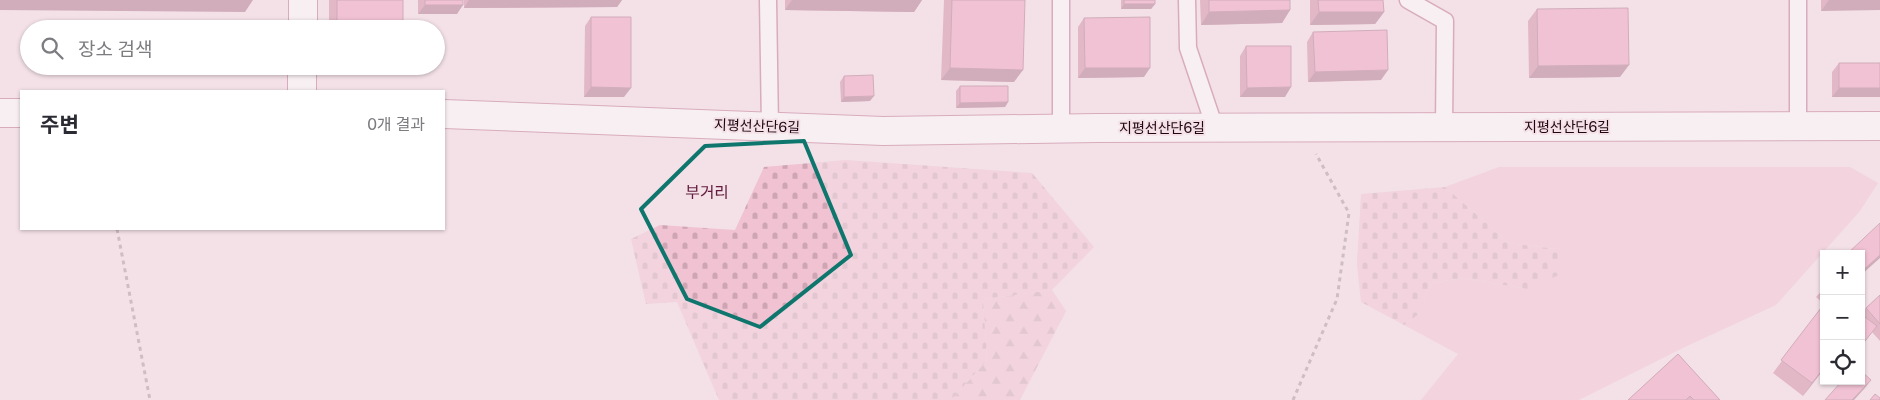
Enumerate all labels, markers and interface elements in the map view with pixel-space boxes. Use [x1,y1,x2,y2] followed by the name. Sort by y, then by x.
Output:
[20,20,445,75] search box
[38,34,66,62] icon: search
[78,38,153,60] text: 장소 검색
[40,112,79,137] text: 주변
[367,115,425,134] text: 0개 결과
[714,117,800,135] street label: 지평선산단6길
[1524,119,1610,135] street label: 지평선산단6길
[1119,120,1205,136] street label: 지평선산단6길
[685,183,729,202] district label: 부거리
[1820,250,1865,385] map controls
[1820,250,1865,295] button: +
[1820,295,1865,340] button: −
[1820,340,1865,385] button: locate

